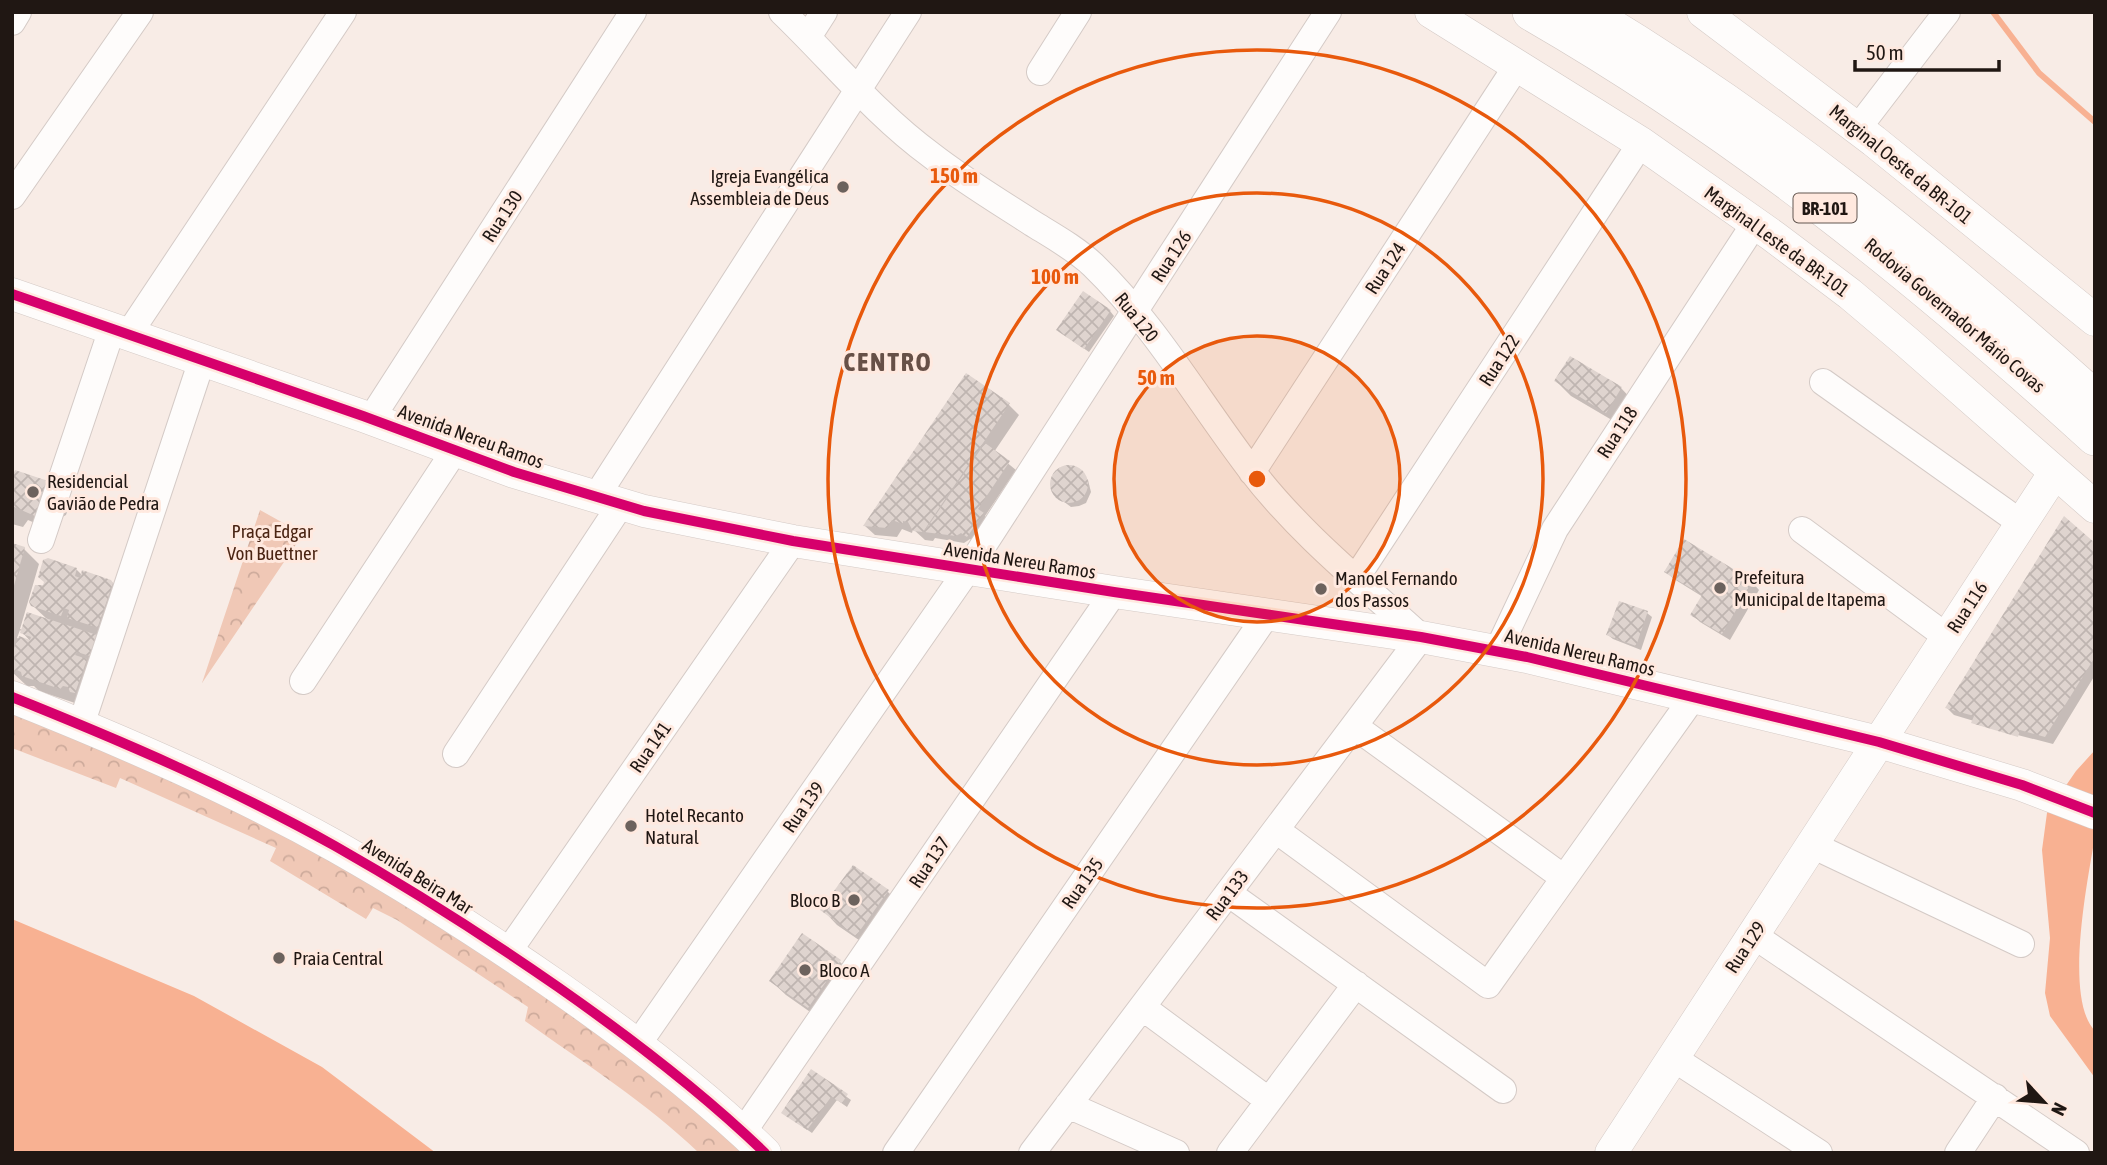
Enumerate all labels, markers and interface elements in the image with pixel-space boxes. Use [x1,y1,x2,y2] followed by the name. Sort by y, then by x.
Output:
[1855,28,1998,72] scale bar
[1866,40,1904,64] text: 50 m
[1825,99,1977,229] street label: Marginal Oeste da BR-101
[930,163,978,187] text: 150 m
[690,165,829,209] place label: Igreja Evangélica Assembleia de Deus
[835,179,851,195] marker: Igreja Evangélica Assembleia de Deus
[1700,181,1854,301] street label: Marginal Leste da BR-101
[477,186,527,246] street label: Rua 130
[1794,194,1856,223] road number: BR-101
[1146,226,1196,286] street label: Rua 126
[1861,233,2050,397] street label: Rodovia Governador Mário Covas
[1360,238,1410,298] street label: Rua 124
[1031,264,1079,288] text: 100 m
[1111,288,1163,346] street label: Rua 120
[1474,330,1524,390] street label: Rua 122
[843,347,933,377] district label: CENTRO
[1137,365,1175,389] text: 50 m
[395,399,547,473] street label: Avenida Nereu Ramos
[1592,402,1642,462] street label: Rua 118
[1245,467,1269,491] centre of rings
[47,470,159,514] place label: Residencial Gavião de Pedra
[25,484,41,500] marker: Residencial Gavião de Pedra
[227,520,318,564] park label: Praça Edgar Von Buettner
[943,537,1098,583] street label: Avenida Nereu Ramos
[1734,566,1886,610] place label: Prefeitura Municipal de Itapema
[1335,567,1458,611] place label: Manoel Fernando dos Passos
[1942,577,1992,637] street label: Rua 116
[1712,580,1728,596] marker: Prefeitura Municipal de Itapema
[1313,581,1329,597] marker: Manoel Fernando dos Passos
[1503,624,1657,680] street label: Avenida Nereu Ramos
[625,717,675,777] street label: Rua 141
[778,777,828,837] street label: Rua 139
[645,804,744,848] place label: Hotel Recanto Natural
[623,818,639,834] marker: Hotel Recanto Natural
[904,832,954,892] street label: Rua 137
[359,833,477,919] street label: Avenida Beira Mar
[1057,853,1107,913] street label: Rua 135
[1201,866,1253,924] street label: Rua 133
[790,889,840,911] place label: Bloco B
[846,892,862,908] marker: Bloco B
[1720,917,1770,977] street label: Rua 129
[293,947,383,969] place label: Praia Central
[271,950,287,966] marker: Praia Central
[819,959,870,981] place label: Bloco A
[797,962,813,978] marker: Bloco A
[2009,1067,2079,1137] north arrow
[2047,1100,2072,1119] text: N

